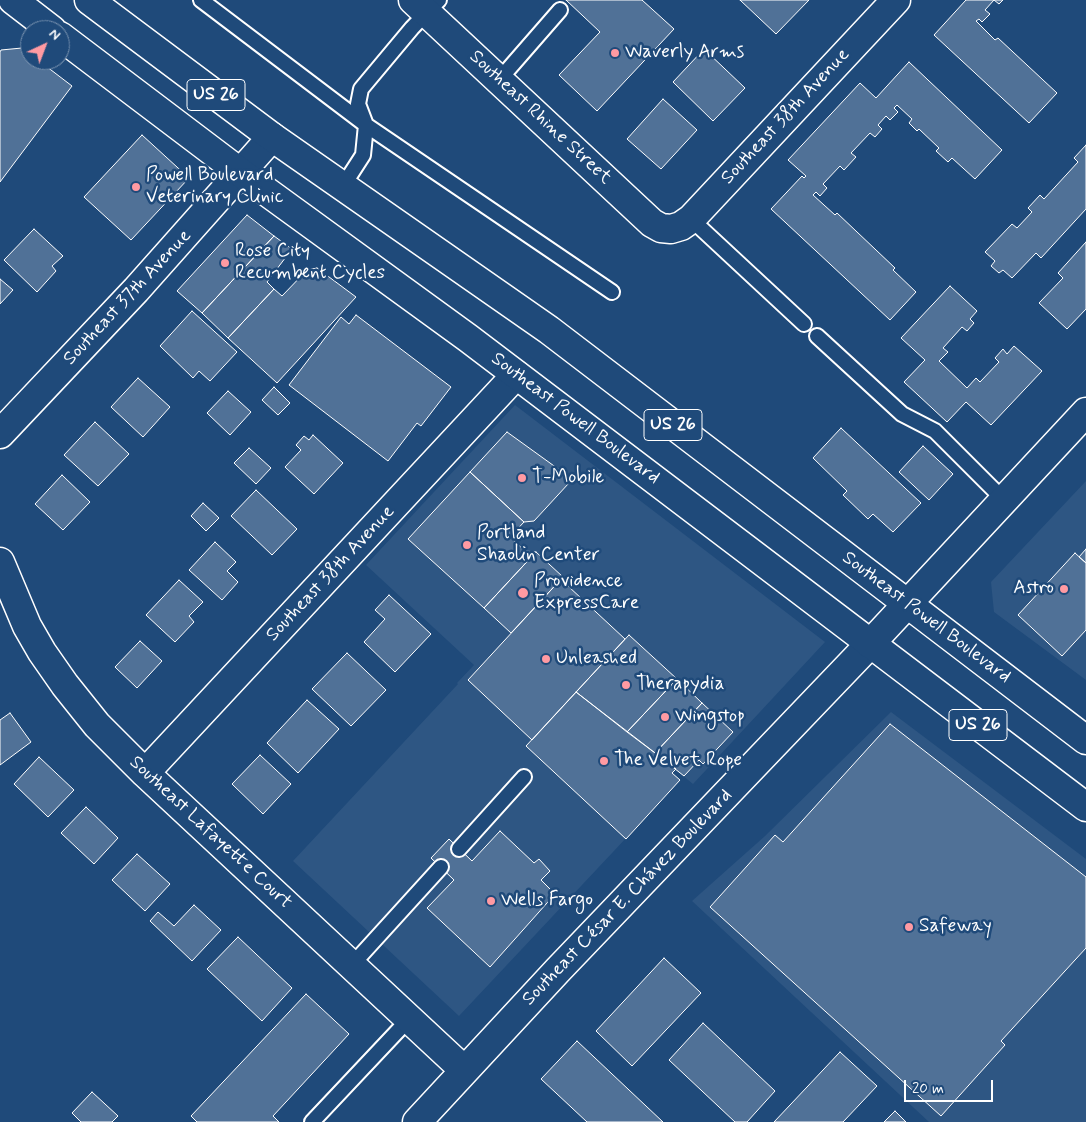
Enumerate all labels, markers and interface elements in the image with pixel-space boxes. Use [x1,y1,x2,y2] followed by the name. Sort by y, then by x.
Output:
[20,20,70,70] north arrow
[45,25,64,45] text: N
[625,42,744,64] place label: Waverly Arms
[717,44,855,190] street label: Southeast 38th Avenue
[464,46,616,190] street label: Southeast Rhine Street
[609,47,621,59] marker: Waverly Arms
[187,80,245,110] road number: US 26
[146,165,283,209] place label: Powell Boulevard Veterinary Clinic
[130,181,142,193] marker: Powell Boulevard Veterinary Clinic
[59,226,197,370] street label: Southeast 37th Avenue
[235,241,385,285] place label: Rose City Recumbent Cycles
[219,257,231,269] marker: Rose City Recumbent Cycles
[486,348,664,490] street label: Southeast Powell Boulevard
[644,410,702,440] road number: US 26
[532,467,604,489] place label: T-Mobile
[516,472,528,484] marker: T-Mobile
[262,501,400,647] street label: Southeast 38th Avenue
[477,523,600,567] place label: Portland Shaolin Center
[461,539,473,551] marker: Portland Shaolin Center
[837,547,1015,689] street label: Southeast Powell Boulevard
[534,571,639,615] place label: Providence ExpressCare
[1013,578,1054,600] place label: Astro
[1058,583,1070,595] marker: Astro
[516,586,530,600] marker: Providence ExpressCare
[556,648,637,670] place label: Unleashed
[540,653,552,665] marker: Unleashed
[636,674,725,696] place label: Therapydia
[620,679,632,691] marker: Therapydia
[675,706,745,728] place label: Wingstop
[949,710,1007,740] road number: US 26
[659,711,671,723] marker: Wingstop
[614,750,742,772] place label: The Velvet Rope
[124,752,296,914] street label: Southeast Lafayette Court
[598,755,610,767] marker: The Velvet Rope
[518,785,738,1011] street label: Southeast César E. Chávez Boulevard
[501,890,593,912] place label: Wells Fargo
[485,895,497,907] marker: Wells Fargo
[919,916,992,938] place label: Safeway
[903,921,915,933] marker: Safeway
[906,1070,995,1102] scale bar
[912,1079,944,1099] text: 20 m

